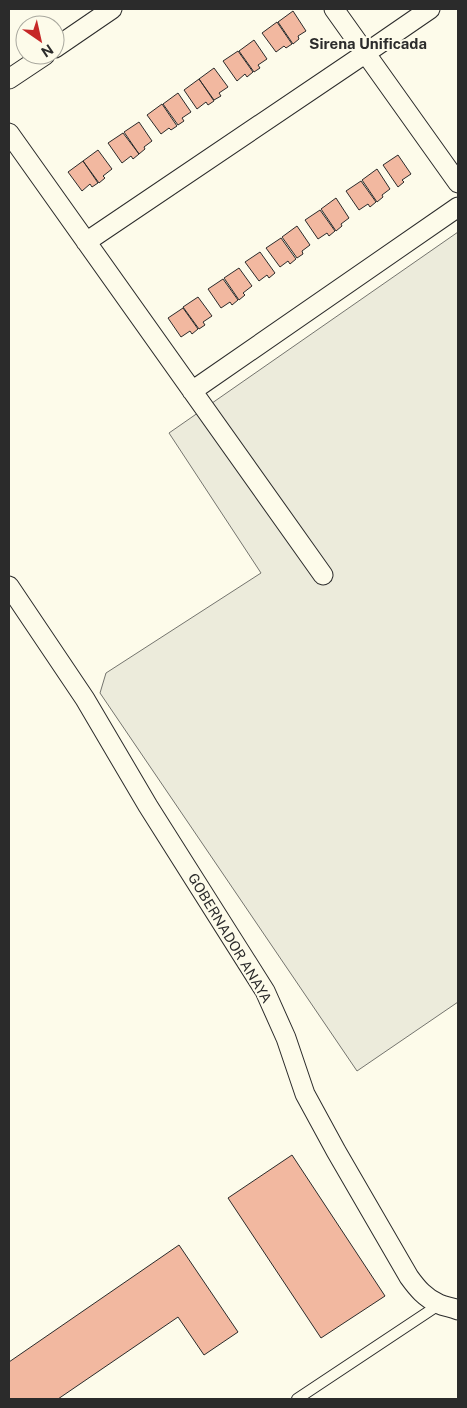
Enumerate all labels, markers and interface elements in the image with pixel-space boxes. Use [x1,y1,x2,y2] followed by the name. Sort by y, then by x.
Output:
[15,15,65,65] north arrow
[309,35,427,52] district label: Sirena Unificada
[38,41,56,60] text: N
[185,870,275,1006] street label: GOBERNADOR ANAYA

